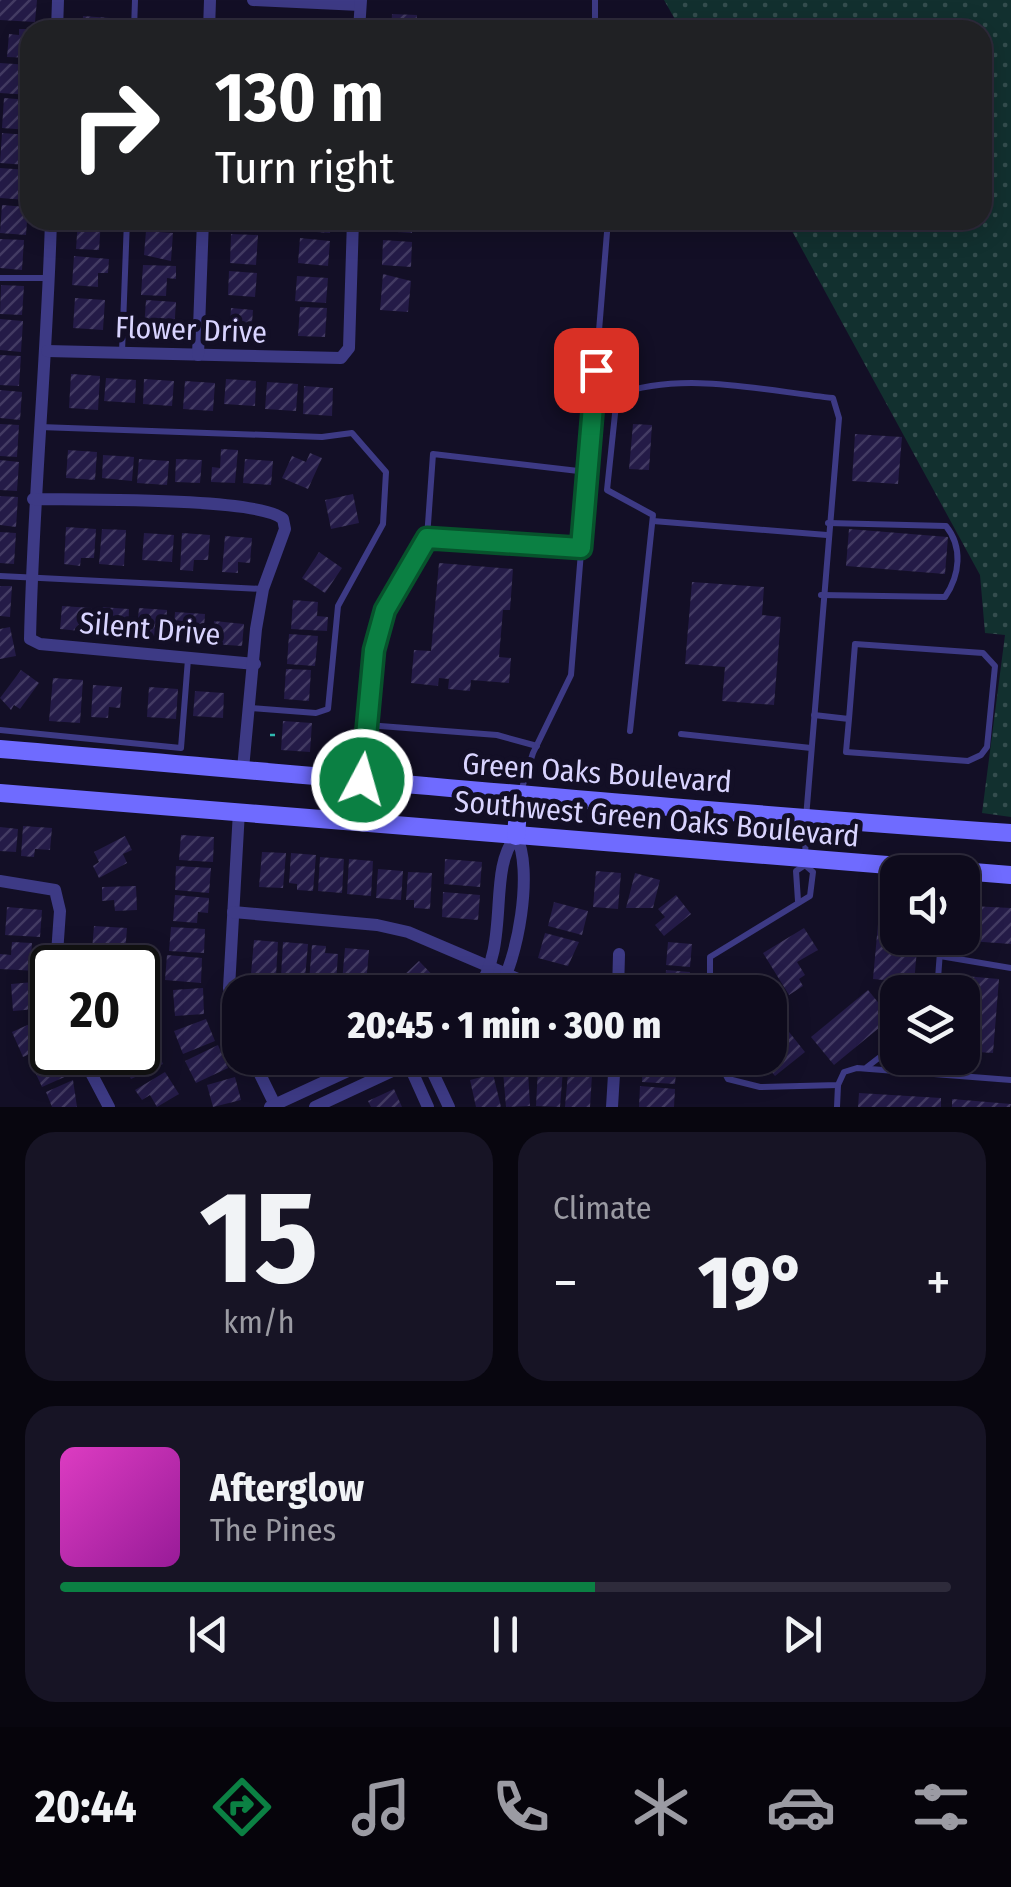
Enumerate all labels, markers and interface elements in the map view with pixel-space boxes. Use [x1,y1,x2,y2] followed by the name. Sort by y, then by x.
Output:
[215,56,384,140] text: 130 m
[50,60,180,190] icon: right
[215,141,394,195] text: Turn right
[114,309,268,351] street label: Flower Drive
[554,328,639,413] pin
[569,343,624,398] icon: arrive
[78,605,222,653] street label: Silent Drive
[310,728,414,832] position arrow
[461,746,733,800] street label: Green Oaks Boulevard
[453,783,861,855] street label: Southwest Green Oaks Boulevard
[880,855,980,1075] map controls
[880,855,980,955] button: sound
[30,945,160,1075] speed limit sign: 20
[880,975,980,1075] button: layers
[348,1002,661,1048] text: 20:45 · 1 min · 300 m
[200,1160,318,1316] text: 15
[553,1189,652,1227] text: Climate
[698,1238,805,1328] text: 19°
[553,1250,578,1316] text: −
[926,1250,951,1316] text: +
[223,1303,295,1341] text: km/h
[210,1465,364,1511] text: Afterglow
[210,1511,336,1549] text: The Pines
[181,1607,236,1662] icon: previous
[478,1607,533,1662] icon: pause
[775,1607,830,1662] icon: next
[207,1772,277,1842] icon: directions
[346,1772,416,1842] icon: music
[486,1772,556,1842] icon: phone
[626,1772,696,1842] icon: climate
[766,1772,836,1842] icon: car
[906,1772,976,1842] icon: filters
[35,1780,137,1834] text: 20:44

